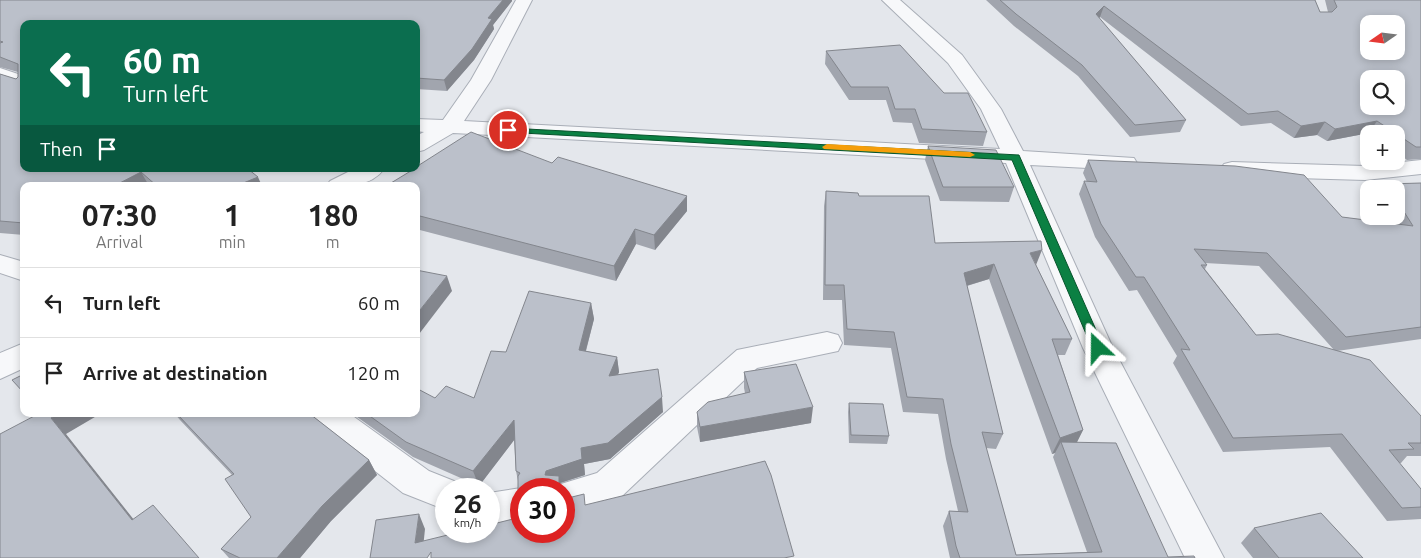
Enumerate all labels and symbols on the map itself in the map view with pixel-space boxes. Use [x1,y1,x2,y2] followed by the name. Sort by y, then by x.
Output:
[1360,15,1405,60] north arrow
[487,109,529,151] pin
[1071,321,1123,373] position arrow
[510,478,575,543] speed limit sign: 30

